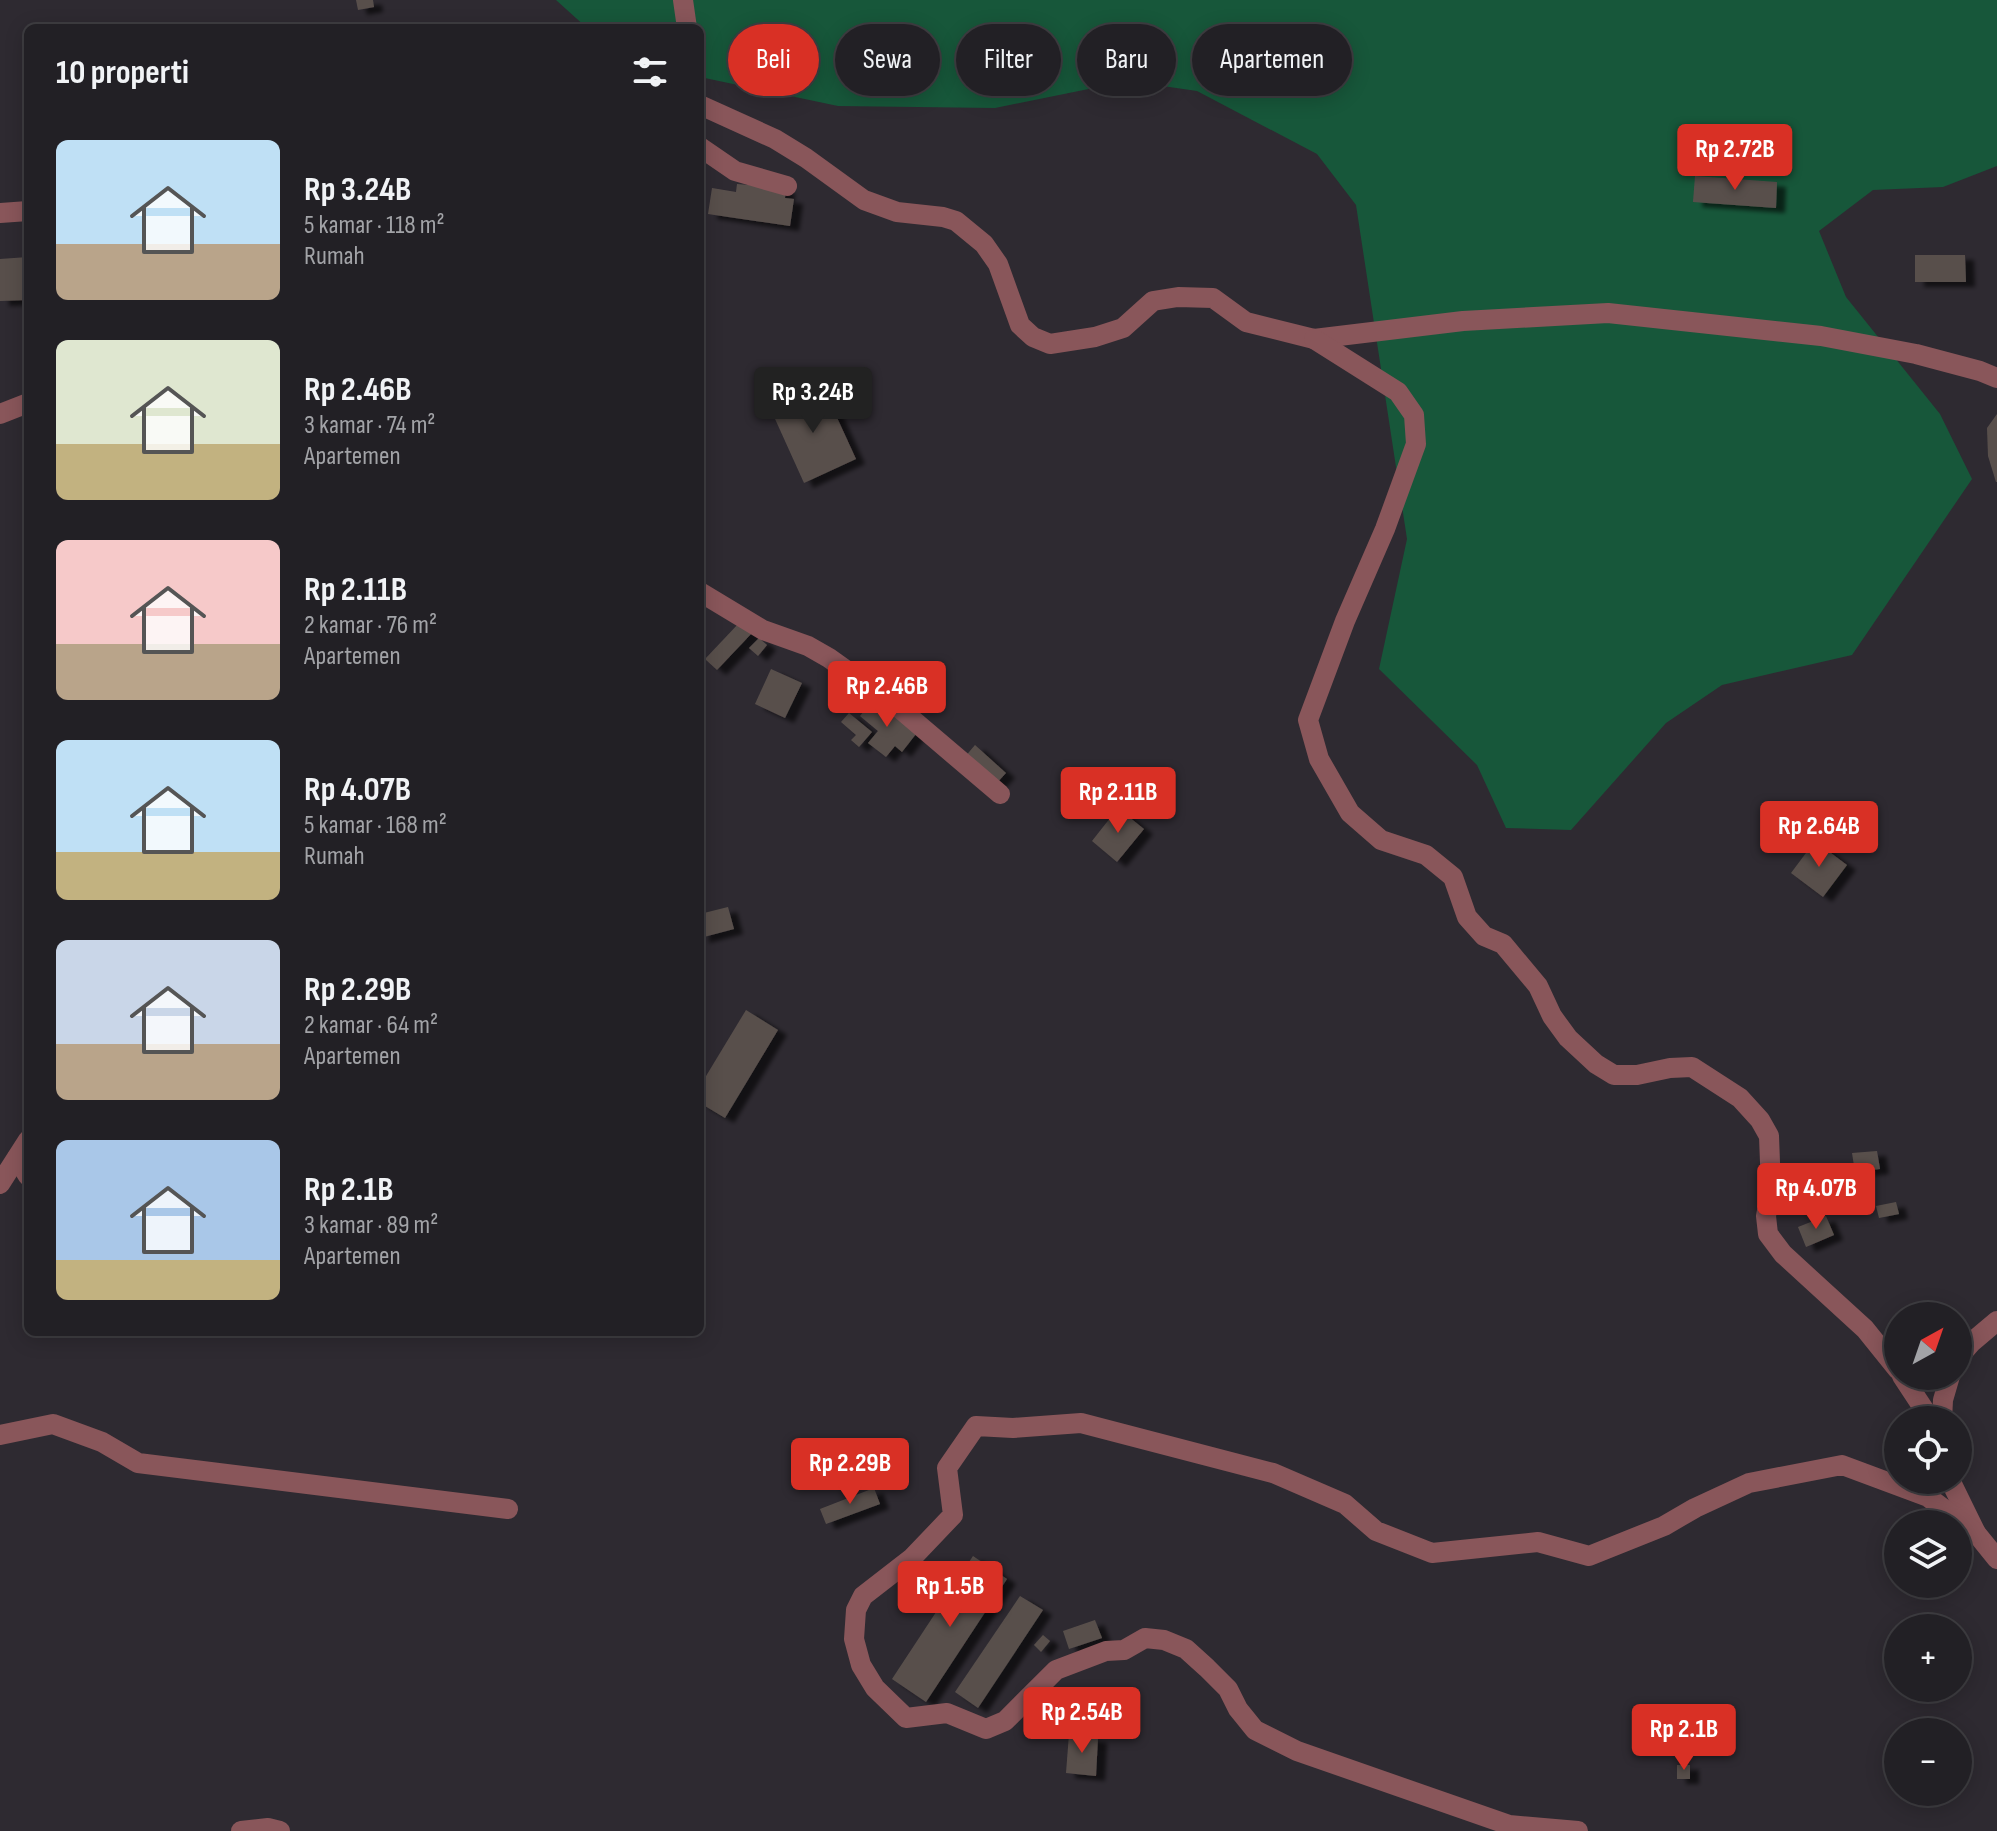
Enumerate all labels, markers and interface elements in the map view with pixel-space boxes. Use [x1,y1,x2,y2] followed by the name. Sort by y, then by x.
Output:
[728,24,819,96] chip: Beli
[835,24,940,96] chip: Sewa
[956,24,1061,96] chip: Filter
[1077,24,1176,96] chip: Baru
[1192,24,1352,96] chip: Apartemen
[628,50,672,94] icon: filters
[56,52,189,93] text: 10 properti
[1652,124,1818,192] pin: Rp 2.72B
[1695,134,1775,165] text: Rp 2.72B
[304,169,411,210] text: Rp 3.24B
[120,172,216,268] icon: home
[304,210,445,241] text: 5 kamar · 118 m²
[304,241,365,272] text: Rumah
[730,367,896,435] pin: Rp 3.24B
[304,369,412,410] text: Rp 2.46B
[120,372,216,468] icon: home
[772,377,854,408] text: Rp 3.24B
[304,410,435,441] text: 3 kamar · 74 m²
[304,441,401,472] text: Apartemen
[304,569,407,610] text: Rp 2.11B
[120,572,216,668] icon: home
[304,610,437,641] text: 2 kamar · 76 m²
[304,641,401,672] text: Apartemen
[804,661,970,729] pin: Rp 2.46B
[846,671,928,702] text: Rp 2.46B
[1035,767,1201,835] pin: Rp 2.11B
[304,769,411,810] text: Rp 4.07B
[120,772,216,868] icon: home
[1079,777,1157,808] text: Rp 2.11B
[1736,801,1902,869] pin: Rp 2.64B
[304,810,447,841] text: 5 kamar · 168 m²
[1778,811,1860,842] text: Rp 2.64B
[304,841,365,872] text: Rumah
[304,969,411,1010] text: Rp 2.29B
[120,972,216,1068] icon: home
[304,1010,438,1041] text: 2 kamar · 64 m²
[304,1041,401,1072] text: Apartemen
[1733,1163,1899,1231] pin: Rp 4.07B
[304,1169,393,1210] text: Rp 2.1B
[120,1172,216,1268] icon: home
[1775,1173,1857,1204] text: Rp 4.07B
[304,1210,438,1241] text: 3 kamar · 89 m²
[304,1241,401,1272] text: Apartemen
[1884,1302,1972,1390] north arrow
[1884,1302,1972,1806] map controls
[1884,1406,1972,1494] button: locate
[767,1438,933,1506] pin: Rp 2.29B
[809,1448,891,1479] text: Rp 2.29B
[1884,1510,1972,1598] button: layers
[876,1561,1024,1629] pin: Rp 1.5B
[916,1571,984,1602] text: Rp 1.5B
[1884,1614,1972,1702] button: +
[999,1687,1165,1755] pin: Rp 2.54B
[1041,1697,1123,1728] text: Rp 2.54B
[1610,1704,1758,1772] pin: Rp 2.1B
[1650,1714,1718,1745] text: Rp 2.1B
[1884,1718,1972,1806] button: −

